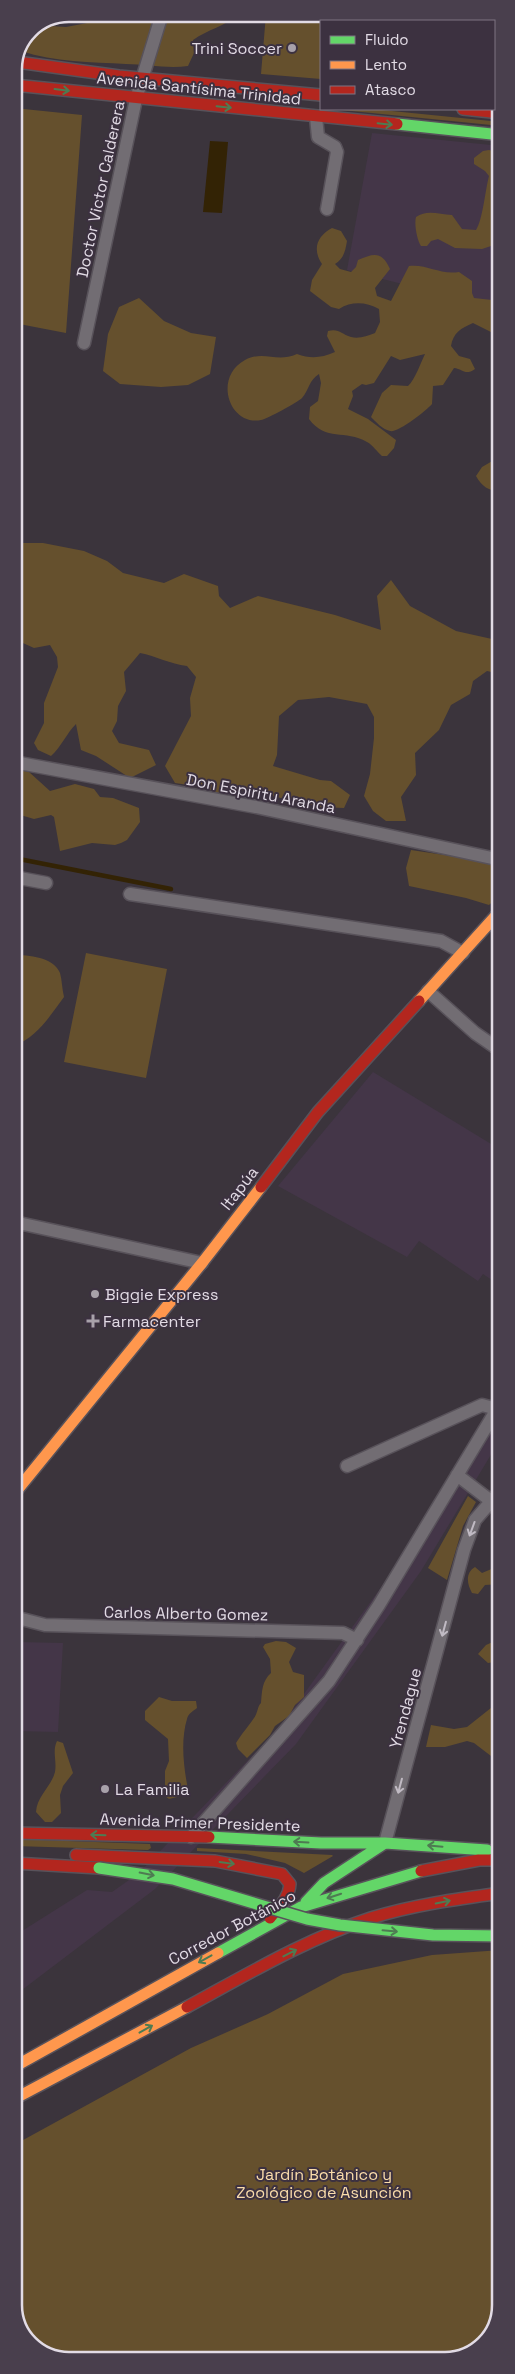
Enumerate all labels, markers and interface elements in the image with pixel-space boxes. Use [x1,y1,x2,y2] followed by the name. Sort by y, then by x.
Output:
[320,20,495,110] legend
[365,30,409,49] text: Fluido
[192,38,282,59] place label: Trini Soccer
[286,42,298,54] marker: Trini Soccer
[365,55,407,74] text: Lento
[96,67,302,110] street label: Avenida Santísima Trinidad
[365,80,416,99] text: Atasco
[54,85,70,95] one-way arrow
[71,99,129,279] street label: Doctor Victor Calderera
[215,103,231,112] one-way arrow
[377,119,393,128] one-way arrow
[185,769,337,818] street label: Don Espiritu Aranda
[216,1162,263,1214] street label: Itapúa
[105,1284,218,1305] place label: Biggie Express
[89,1288,101,1300] marker: Biggie Express
[103,1311,201,1332] place label: Farmacenter
[87,1315,99,1327] marker: Farmacenter
[466,1521,475,1536] one-way arrow
[104,1602,268,1625] street label: Carlos Alberto Gomez
[438,1621,448,1637] one-way arrow
[385,1666,426,1751] street label: Yrendague
[395,1777,405,1793] one-way arrow
[115,1779,190,1800] place label: La Familia
[99,1783,111,1795] marker: La Familia
[99,1808,301,1836] street label: Avenida Primer Presidente
[91,1830,107,1840] one-way arrow
[293,1837,309,1846] one-way arrow
[427,1841,443,1851] one-way arrow
[218,1858,234,1868] one-way arrow
[139,1869,155,1879] one-way arrow
[165,1885,300,1970] street label: Corredor Botánico
[327,1892,343,1901] one-way arrow
[435,1897,451,1906] one-way arrow
[382,1926,398,1936] one-way arrow
[282,1948,297,1958] one-way arrow
[199,1954,213,1964] one-way arrow
[139,2024,153,2034] one-way arrow
[236,2164,412,2203] park label: Jardín Botánico y Zoológico de Asunción

